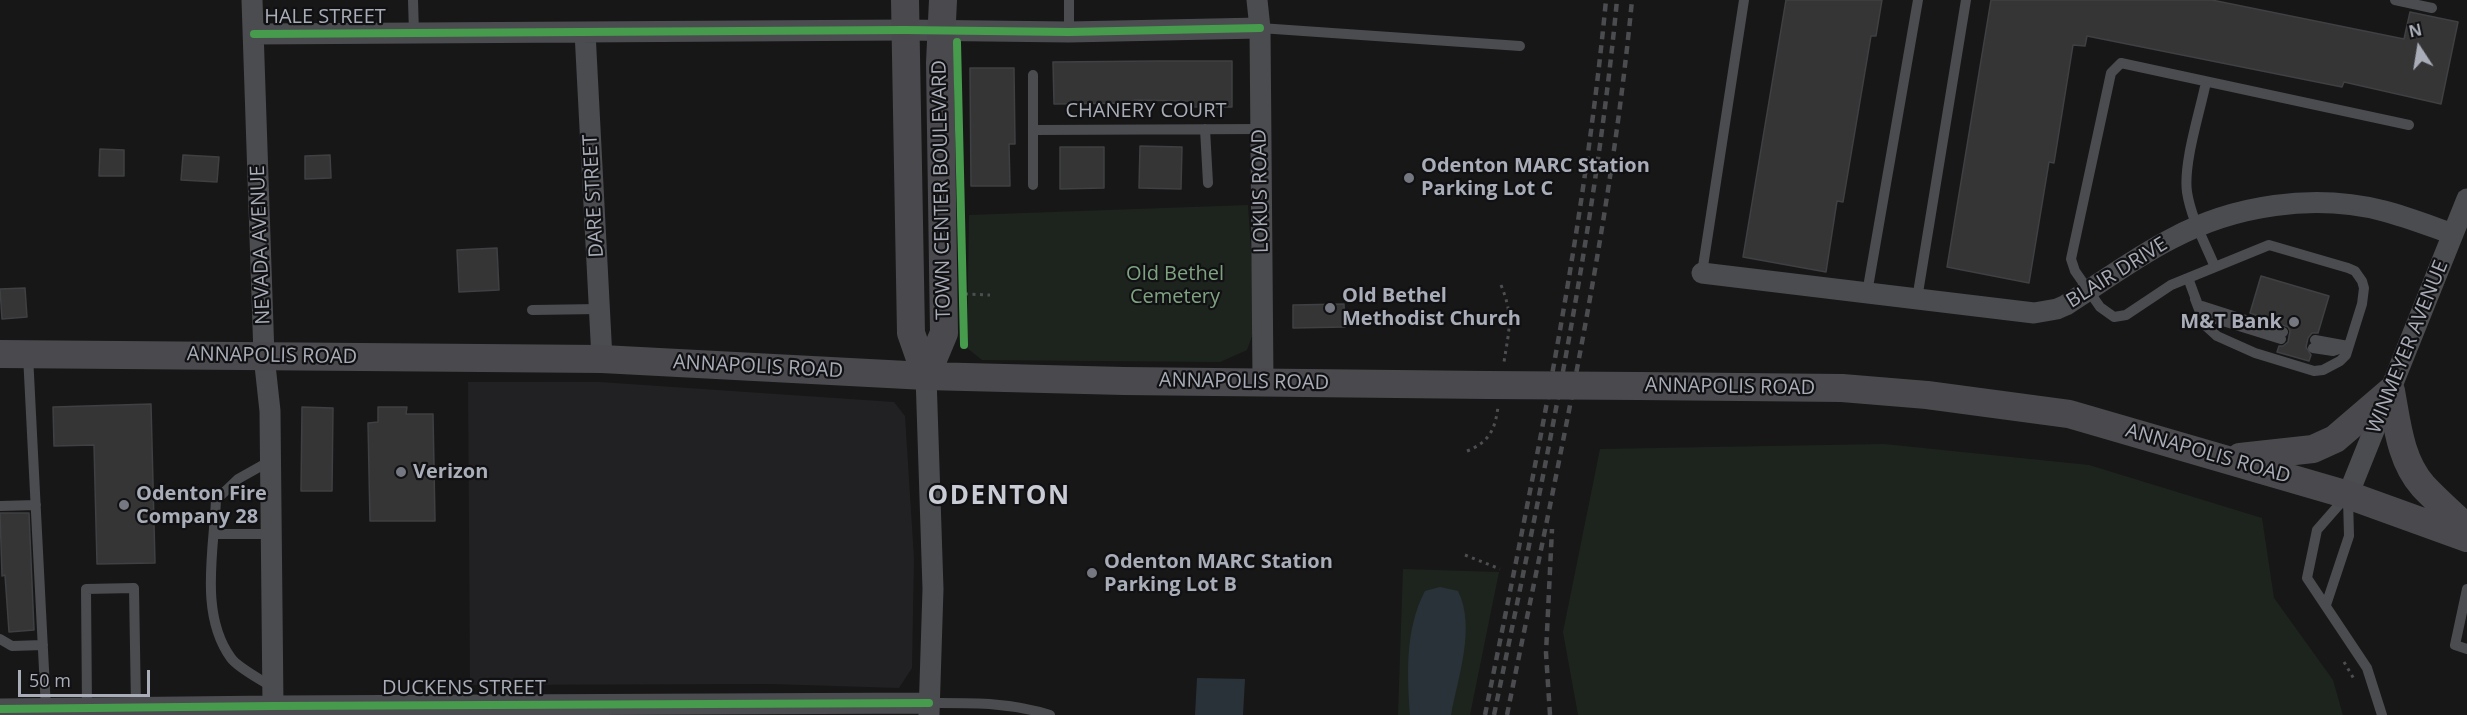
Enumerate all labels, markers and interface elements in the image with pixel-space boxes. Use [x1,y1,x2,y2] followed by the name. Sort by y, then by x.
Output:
[264,5,386,29] street label: HALE STREET
[2389,18,2449,78] north arrow
[2407,18,2424,43] text: N
[928,60,956,320] street label: TOWN CENTER BOULEVARD
[1066,99,1226,123] street label: CHANERY COURT
[1248,129,1274,253] street label: LOKUS ROAD
[579,134,609,258] street label: DARE STREET
[1421,154,1650,201] place label: Odenton MARC Station Parking Lot C
[246,165,276,325] street label: NEVADA AVENUE
[1402,171,1416,185] marker: Odenton MARC Station Parking Lot C
[2062,232,2172,314] street label: BLAIR DRIVE
[2362,257,2454,437] street label: WINMEYER AVENUE
[1126,262,1224,309] park label: Old Bethel Cemetery
[1342,284,1521,331] place label: Old Bethel Methodist Church
[1323,301,1337,315] marker: Old Bethel Methodist Church
[2180,310,2282,334] place label: M&T Bank
[2287,315,2301,329] marker: M&T Bank
[187,343,357,369] street label: ANNAPOLIS ROAD
[672,351,844,383] street label: ANNAPOLIS ROAD
[1159,369,1329,395] street label: ANNAPOLIS ROAD
[1645,374,1815,400] street label: ANNAPOLIS ROAD
[2123,419,2293,489] street label: ANNAPOLIS ROAD
[413,460,488,484] place label: Verizon
[394,465,408,479] marker: Verizon
[927,481,1071,513] district label: ODENTON
[136,482,267,529] place label: Odenton Fire Company 28
[117,498,131,512] marker: Odenton Fire Company 28
[1104,550,1333,597] place label: Odenton MARC Station Parking Lot B
[1085,566,1099,580] marker: Odenton MARC Station Parking Lot B
[21,658,153,696] scale bar
[29,668,71,692] text: 50 m
[382,676,546,700] street label: DUCKENS STREET

